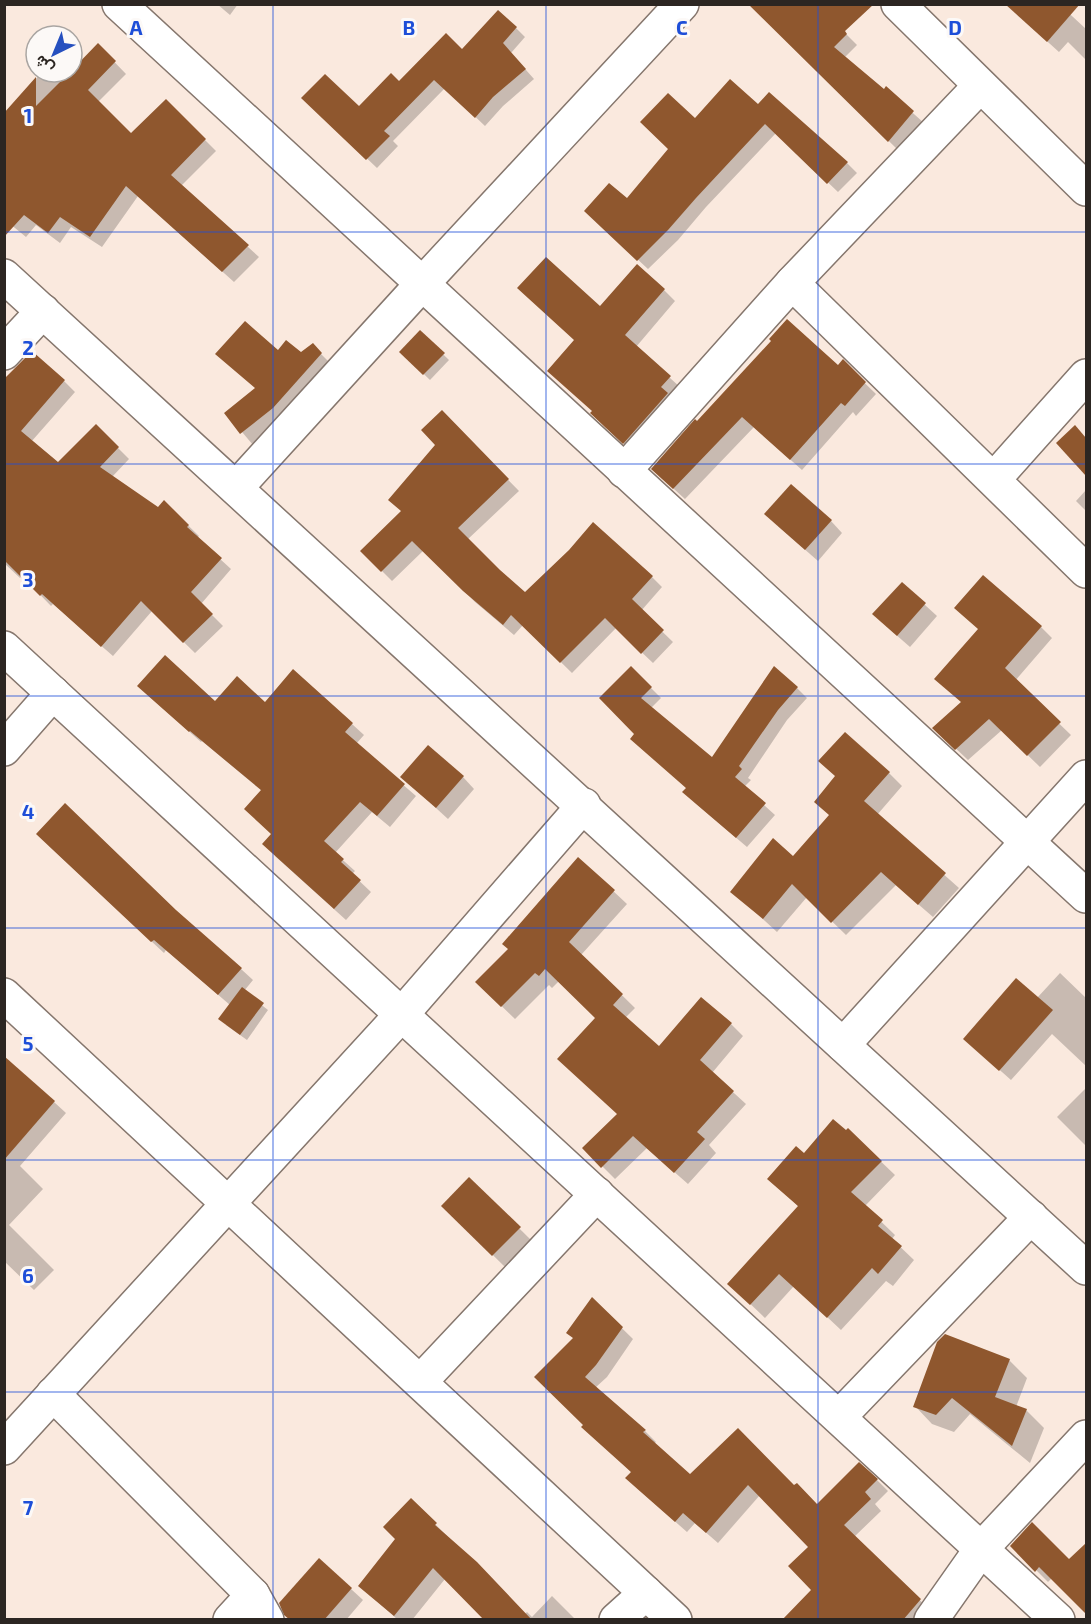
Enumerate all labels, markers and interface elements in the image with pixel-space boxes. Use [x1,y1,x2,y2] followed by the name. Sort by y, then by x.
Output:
[129,15,143,39] text: A
[403,15,415,39] text: B
[676,15,688,39] text: C
[948,15,962,39] text: D
[24,24,84,84] north arrow
[30,51,58,79] text: ش
[24,103,32,127] text: 1
[22,335,34,359] text: 2
[22,567,34,591] text: 3
[22,799,35,823] text: 4
[22,1031,34,1055] text: 5
[22,1263,34,1287] text: 6
[23,1495,34,1519] text: 7

